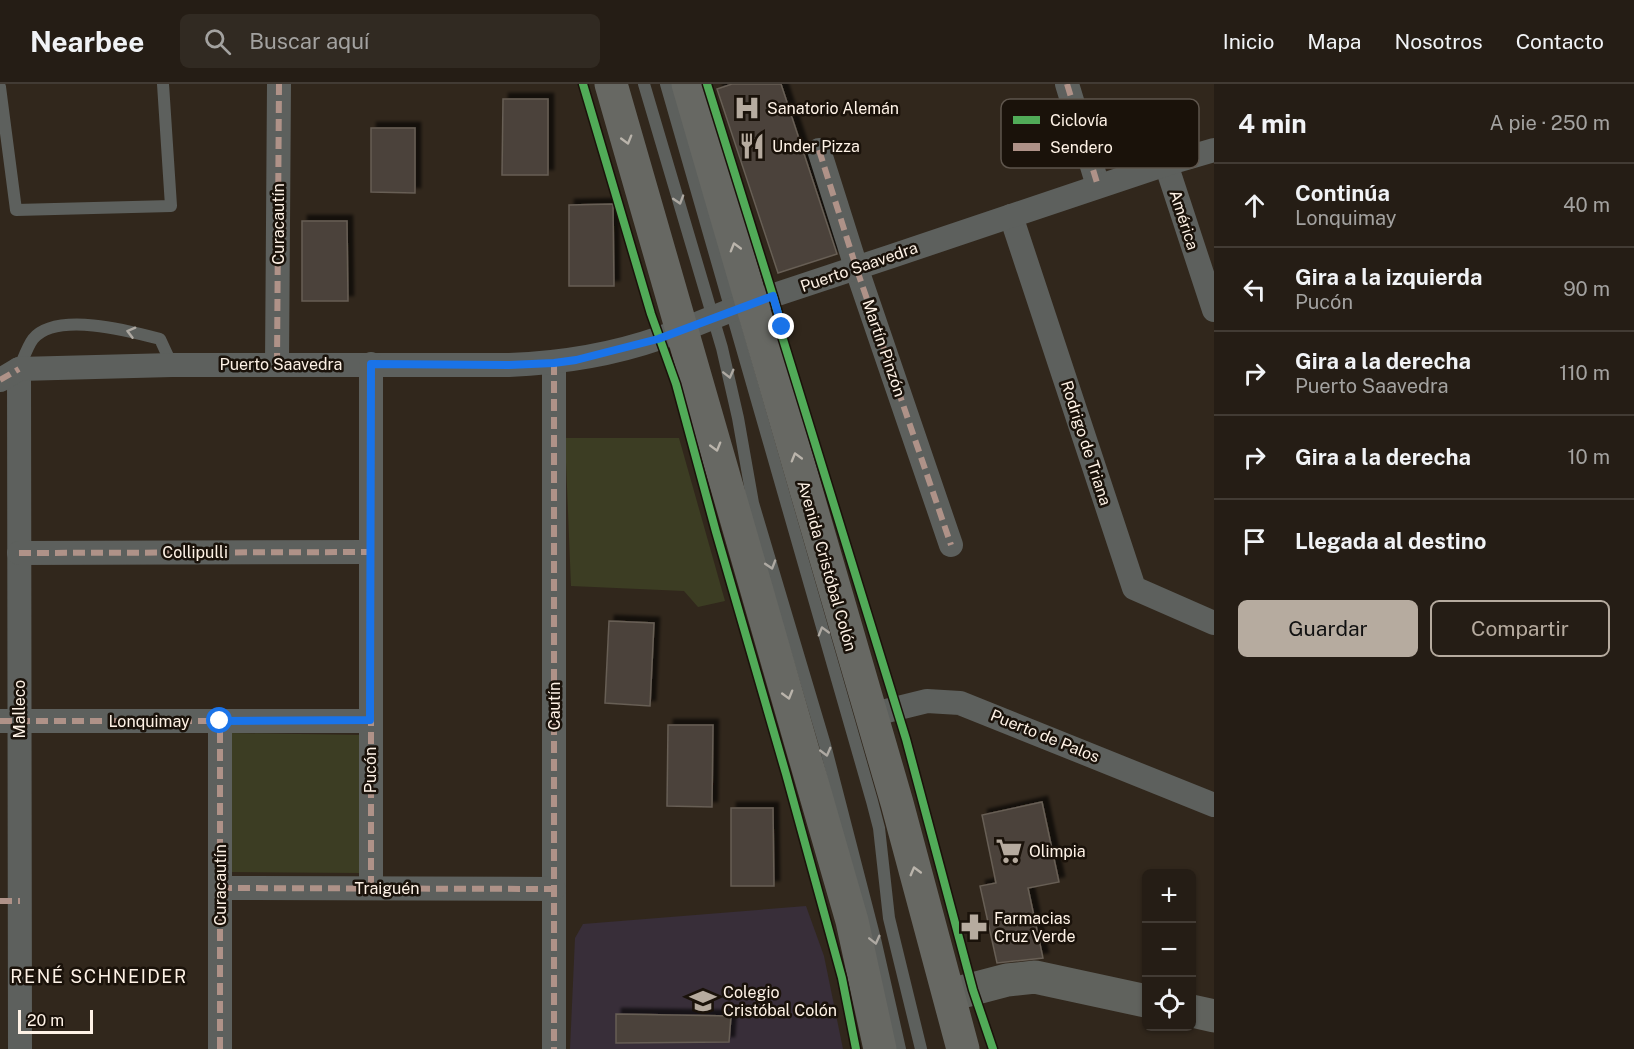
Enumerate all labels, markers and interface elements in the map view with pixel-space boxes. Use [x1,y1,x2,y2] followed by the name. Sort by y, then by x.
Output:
[180,14,600,68] search box
[30,25,144,58] text: Nearbee
[201,25,234,58] icon: search
[249,28,369,54] text: Buscar aquí
[1223,29,1274,54] text: Inicio
[1307,29,1361,54] text: Mapa
[1394,29,1483,54] text: Nosotros
[1516,29,1604,54] text: Contacto
[732,93,762,123] hospital icon: Sanatorio Alemán
[767,99,899,118] place label: Sanatorio Alemán
[1001,99,1199,168] legend
[1238,108,1307,139] text: 4 min
[1050,111,1108,130] text: Ciclovía
[1490,111,1610,135] text: A pie · 250 m
[737,131,767,161] restaurant icon: Under Pizza
[620,134,632,145] one-way arrow
[772,137,860,156] place label: Under Pizza
[1050,138,1113,157] text: Sendero
[1295,180,1390,206] text: Continúa
[269,183,288,265] street label: Curacautín
[1165,188,1203,252] street label: América
[1238,189,1271,222] icon: ahead
[1563,193,1610,217] text: 40 m
[672,195,684,205] one-way arrow
[1295,206,1396,230] text: Lonquimay
[798,238,920,296] street label: Puerto Saavedra
[730,242,742,253] one-way arrow
[1295,264,1482,290] text: Gira a la izquierda
[1238,273,1271,306] icon: left
[1563,277,1610,301] text: 90 m
[1295,290,1353,314] text: Pucón
[858,297,910,399] street label: Martín Pinzón
[768,313,794,339] route end
[126,326,136,339] one-way arrow
[1295,348,1471,374] text: Gira a la derecha
[220,355,342,374] street label: Puerto Saavedra
[1238,357,1271,390] icon: right
[1559,361,1610,385] text: 110 m
[721,369,734,379] one-way arrow
[1295,374,1449,398] text: Puerto Saavedra
[1057,378,1115,508] street label: Rodrigo de Triana
[709,441,721,452] one-way arrow
[1238,441,1271,474] icon: right
[1295,444,1471,470] text: Gira a la derecha
[1567,445,1610,469] text: 10 m
[791,452,803,463] one-way arrow
[793,478,861,654] street label: Avenida Cristóbal Colón
[1238,525,1271,558] icon: arrive
[1295,528,1486,554] text: Llegada al destino
[162,543,228,562] street label: Collipulli
[764,559,776,569] one-way arrow
[1238,600,1418,657] button: Guardar
[1430,600,1610,657] button: Compartir
[818,626,830,636] one-way arrow
[10,680,29,738] street label: Malleco
[545,682,564,730] street label: Cautín
[781,689,793,700] one-way arrow
[988,705,1102,767] street label: Puerto de Palos
[206,707,232,733] route start
[108,712,190,731] street label: Lonquimay
[819,746,832,756] one-way arrow
[361,747,380,793] street label: Pucón
[994,836,1024,866] supermarket icon: Olimpia
[1029,842,1086,861] place label: Olimpia
[211,844,230,926] street label: Curacautín
[910,866,922,877] one-way arrow
[1142,869,1196,1031] map controls
[1142,869,1196,923] button: +
[354,879,420,898] street label: Traiguén
[994,909,1076,946] place label: Farmacias Cruz Verde
[959,912,989,942] pharmacy icon: Farmacias Cruz Verde
[1142,923,1196,977] button: −
[868,935,881,945] one-way arrow
[10,965,188,987] district label: RENÉ SCHNEIDER
[1142,977,1196,1031] button: locate
[723,983,837,1020] place label: Colegio Cristóbal Colón
[688,986,718,1016] school or university icon: Colegio Cristóbal Colón
[18,1007,93,1034] scale bar
[27,1011,64,1030] text: 20 m

